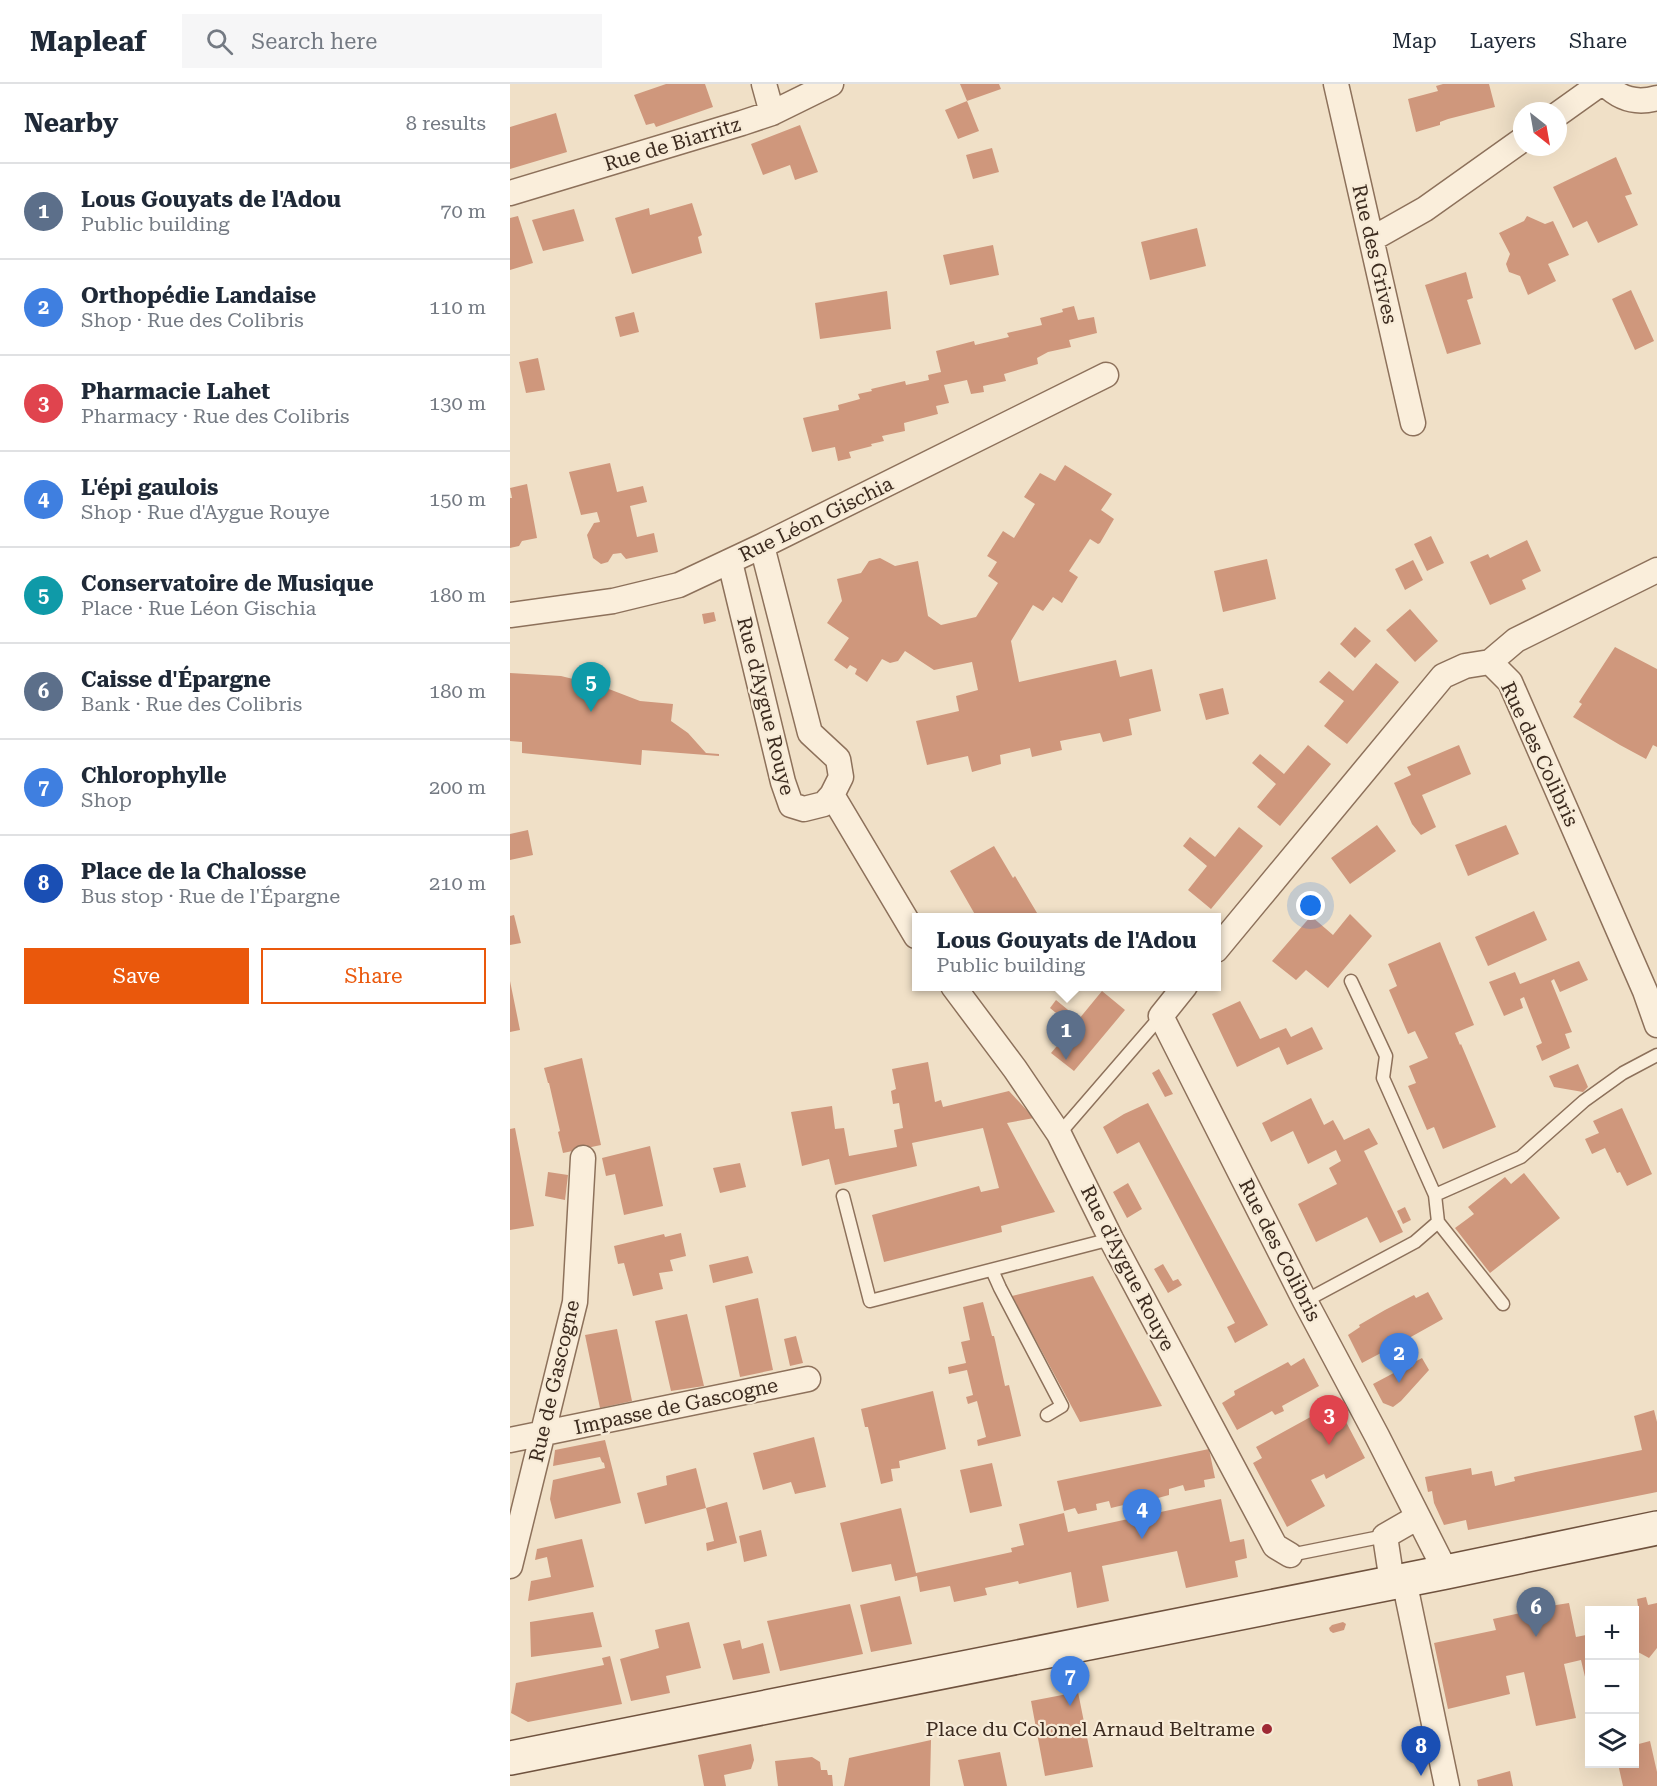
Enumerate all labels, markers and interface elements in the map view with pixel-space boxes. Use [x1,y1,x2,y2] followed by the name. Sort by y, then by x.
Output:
[182,14,602,68] search box
[30,25,146,58] text: Mapleaf
[203,25,236,58] icon: search
[251,29,377,54] text: Search here
[1392,29,1437,53] text: Map
[1470,29,1536,53] text: Layers
[1569,29,1627,53] text: Share
[1513,102,1567,156] north arrow
[24,108,118,138] text: Nearby
[406,111,486,135] text: 8 results
[601,112,743,176] street label: Rue de Biarritz
[1347,182,1403,326] street label: Rue des Grives
[81,187,341,212] text: Lous Gouyats de l'Adou
[38,199,49,223] text: 1
[440,199,486,223] text: 70 m
[81,212,230,236] text: Public building
[81,283,316,308] text: Orthopédie Landaise
[38,295,49,319] text: 2
[429,295,486,319] text: 110 m
[81,308,304,332] text: Shop · Rue des Colibris
[81,379,270,404] text: Pharmacie Lahet
[38,391,49,415] text: 3
[429,391,486,415] text: 130 m
[81,404,350,428] text: Pharmacy · Rue des Colibris
[735,471,897,567] street label: Rue Léon Gischia
[81,475,218,500] text: L'épi gaulois
[38,487,49,511] text: 4
[429,487,486,511] text: 150 m
[81,500,330,524] text: Shop · Rue d'Aygue Rouye
[81,571,374,596] text: Conservatoire de Musique
[38,583,49,607] text: 5
[429,583,486,607] text: 180 m
[81,596,316,620] text: Place · Rue Léon Gischia
[732,614,800,798] street label: Rue d'Aygue Rouye
[572,662,610,712] pin: 5
[81,667,271,692] text: Caisse d'Épargne
[1496,678,1584,830] street label: Rue des Colibris
[38,679,49,703] text: 6
[429,679,486,703] text: 180 m
[81,692,302,716] text: Bank · Rue des Colibris
[81,763,227,788] text: Chlorophylle
[38,775,49,799] text: 7
[429,775,486,799] text: 200 m
[81,788,132,812] text: Shop
[81,859,306,884] text: Place de la Chalosse
[38,871,49,895] text: 8
[429,871,486,895] text: 210 m
[81,884,340,908] text: Bus stop · Rue de l'Épargne
[1296,891,1325,920] your location
[912,913,1221,991] popup
[937,928,1197,953] text: Lous Gouyats de l'Adou
[24,948,249,1004] button: Save
[261,948,486,1004] button: Share
[937,953,1085,977] text: Public building
[1046,1010,1086,1060] pin: 1
[1234,1175,1326,1325] street label: Rue des Colibris
[1076,1181,1180,1355] street label: Rue d'Aygue Rouye
[524,1298,584,1464] street label: Rue de Gascogne
[1380,1334,1418,1383] pin: 2
[572,1373,780,1439] street label: Impasse de Gascogne
[1310,1396,1348,1445] pin: 3
[1122,1490,1162,1539] pin: 4
[1516,1588,1556,1637] pin: 6
[1585,1606,1639,1768] map controls
[1585,1606,1639,1660] button: +
[1050,1656,1090,1706] pin: 7
[1585,1660,1639,1714] button: −
[1585,1714,1639,1768] button: layers
[926,1717,1255,1741] place label: Place du Colonel Arnaud Beltrame
[1260,1722,1274,1736] marker: Place du Colonel Arnaud Beltrame
[1402,1726,1440,1776] pin: 8

